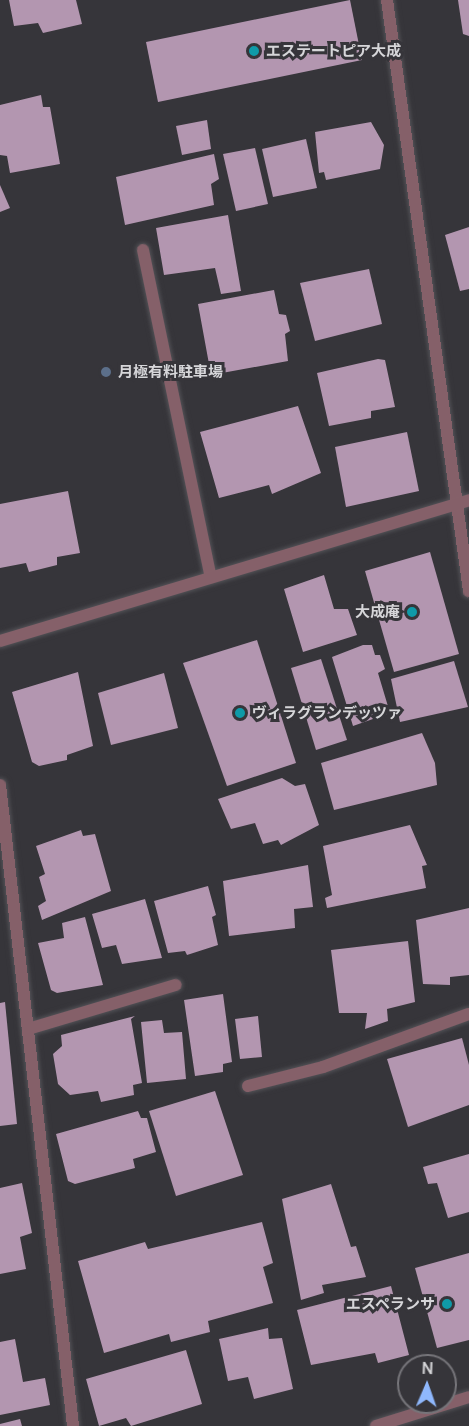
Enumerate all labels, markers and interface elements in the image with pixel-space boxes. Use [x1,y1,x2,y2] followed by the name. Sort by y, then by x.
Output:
[266,42,401,60] place label: エステートピア大成
[247,44,261,58] marker: エステートピア大成
[118,363,223,381] place label: 月極有料駐車場
[99,365,113,379] marker: 月極有料駐車場
[355,603,400,621] place label: 大成庵
[405,605,419,619] marker: 大成庵
[252,704,402,722] place label: ヴィラグランデッツァ
[233,706,247,720] marker: ヴィラグランデッツァ
[345,1295,435,1313] place label: エスペランサ
[440,1297,454,1311] marker: エスペランサ
[397,1354,457,1414] north arrow
[421,1357,434,1379] text: N

